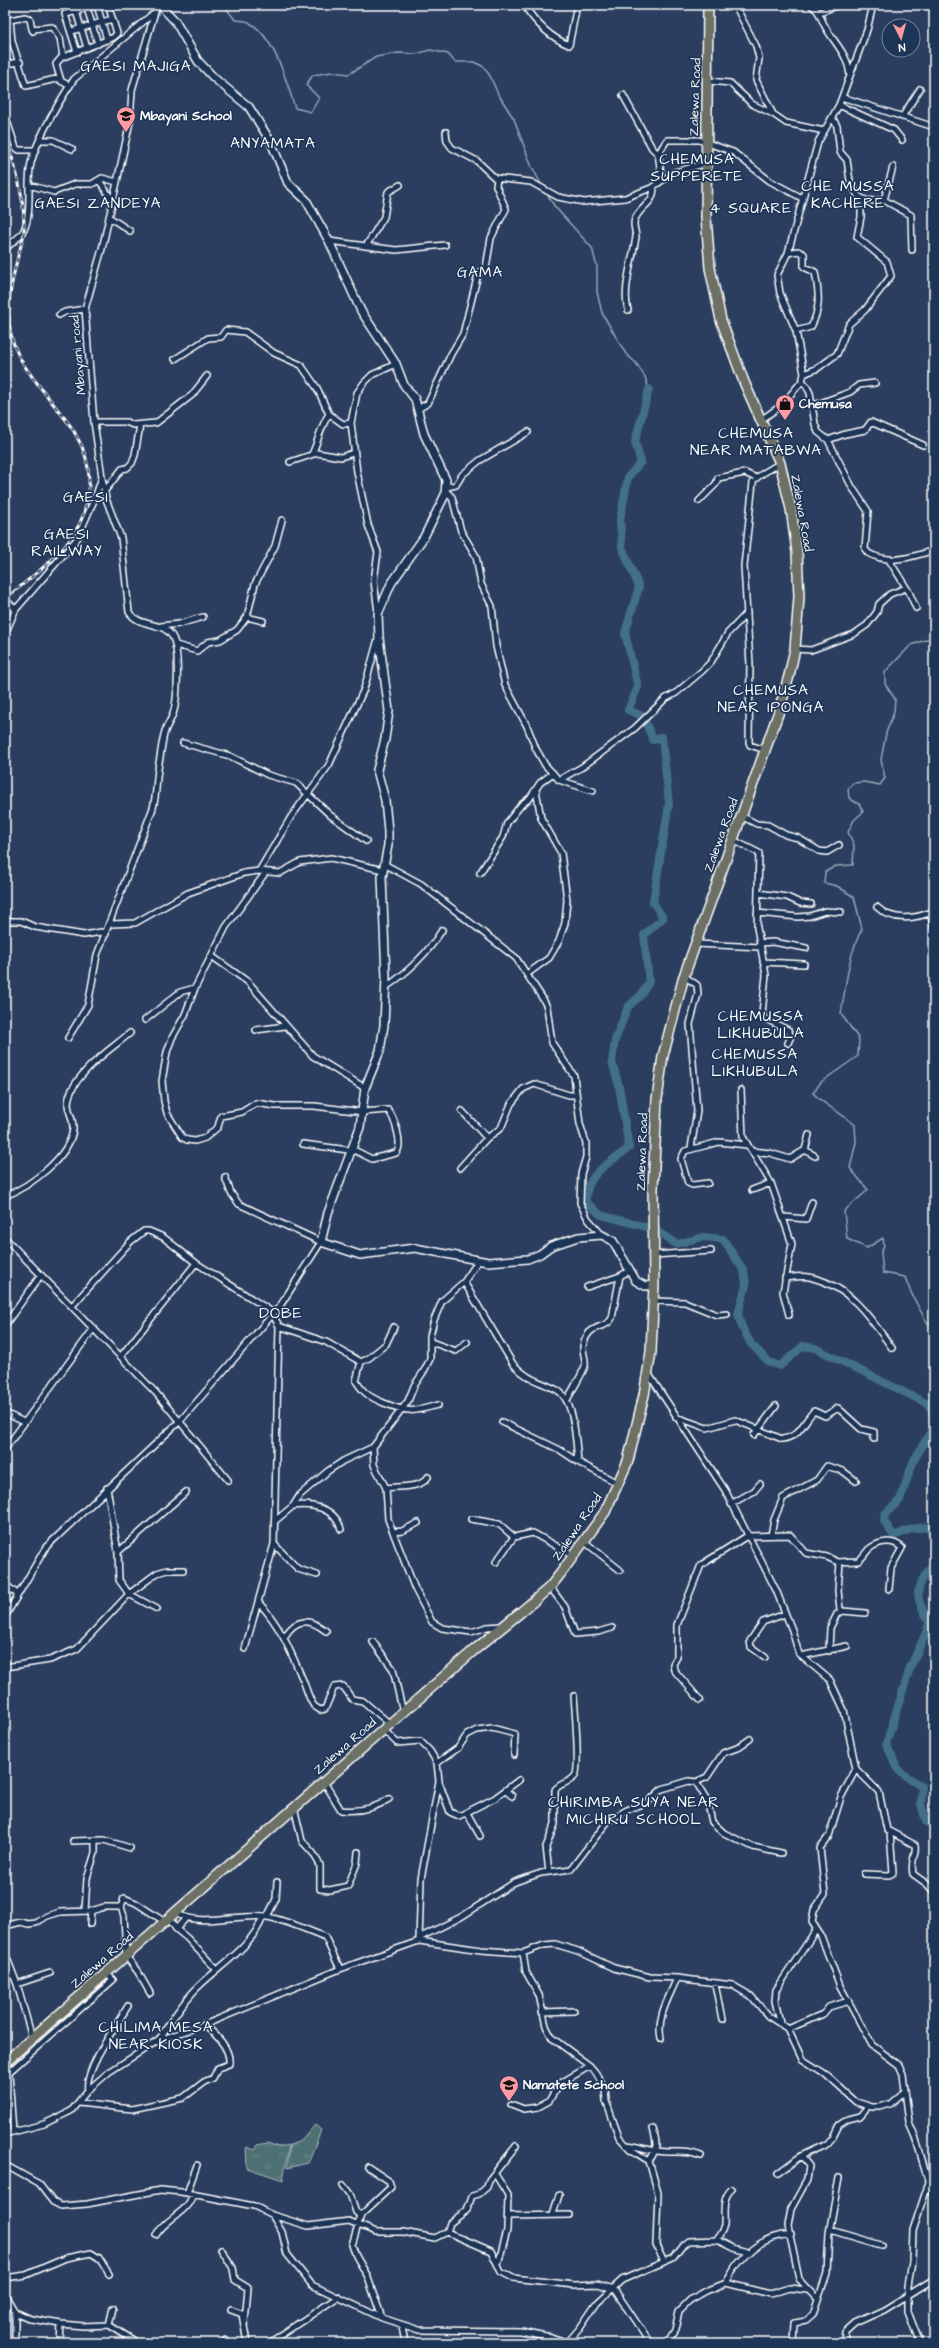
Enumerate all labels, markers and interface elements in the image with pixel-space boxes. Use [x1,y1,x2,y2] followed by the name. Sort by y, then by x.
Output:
[881,18,921,58] north arrow
[898,40,906,55] text: N
[80,56,192,77] district label: GAESI MAJIGA
[685,57,705,136] street label: Zalewa Road
[115,105,137,133] school or university icon: Mbayani School
[140,107,232,126] place label: Mbayani School
[230,133,316,154] district label: ANYAMATA
[651,149,743,187] district label: CHEMUSA SUPPERETE
[801,176,895,214] district label: CHE MUSSA KACHERE
[35,193,161,214] district label: GAESI ZANDEYA
[710,198,792,219] district label: 4 SQUARE
[457,262,503,283] district label: GAMA
[66,314,91,396] street label: Mbayani road
[774,393,796,421] shop icon: Chemusa
[799,395,852,413] place label: Chemusa
[690,423,822,461] district label: CHEMUSA NEAR MATABWA
[786,473,818,553] street label: Zalewa Road
[63,487,109,508] district label: GAESI
[31,524,103,562] district label: GAESI RAILWAY
[718,680,824,718] district label: CHEMUSA NEAR IPONGA
[699,795,743,875] street label: Zalewa Road
[717,1006,805,1044] district label: CHEMUSSA LIKHUBULA
[711,1044,799,1082] district label: CHEMUSSA LIKHUBULA
[632,1112,652,1191] street label: Zalewa Road
[259,1303,303,1324] district label: DOBE
[548,1489,606,1564] street label: Zalewa Road
[310,1713,381,1778] street label: Zalewa Road
[548,1792,720,1830] district label: CHIRIMBA SUYA NEAR MICHIRU SCHOOL
[67,1927,138,1992] street label: Zalewa Road
[98,2017,214,2055] district label: CHILIMA MESA NEAR KIOSK
[498,2074,520,2102] school or university icon: Namatete School
[523,2076,624,2094] place label: Namatete School

